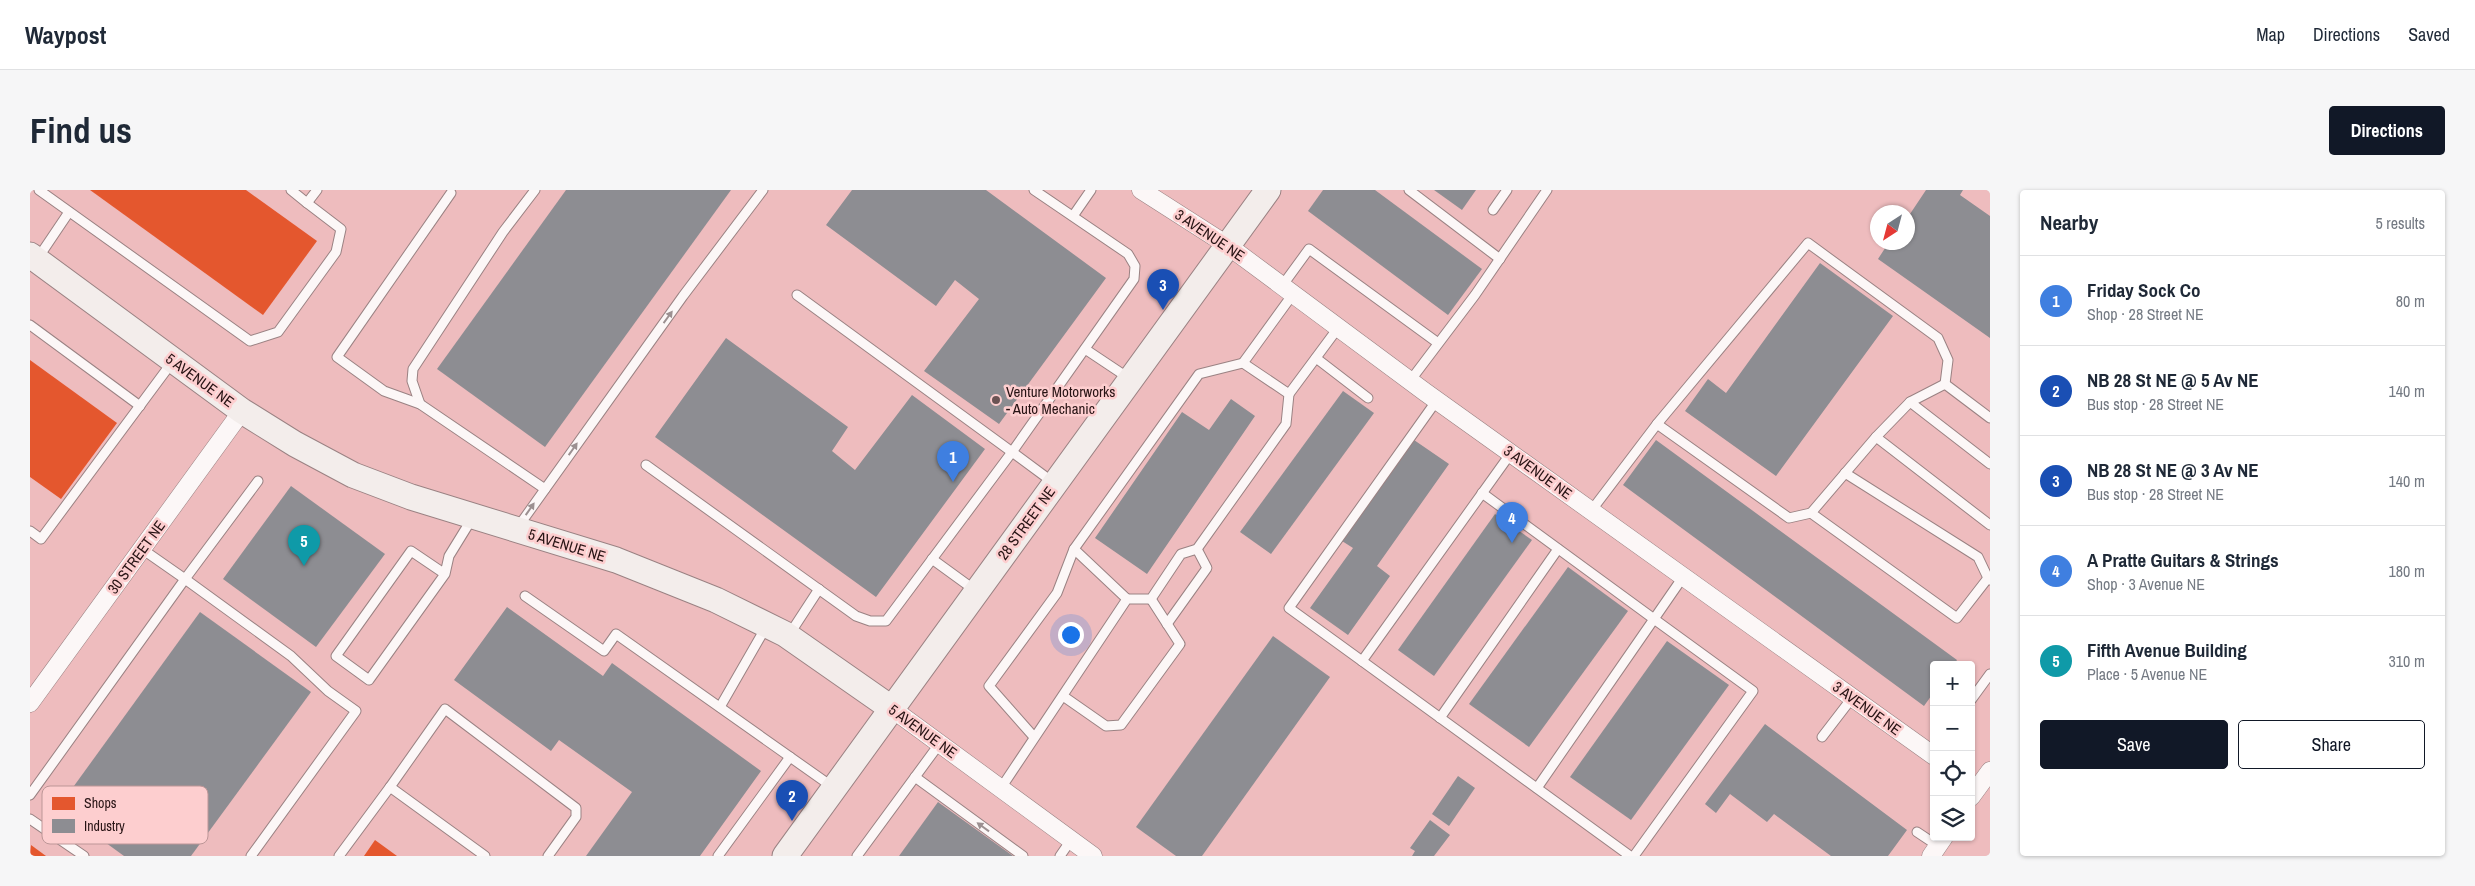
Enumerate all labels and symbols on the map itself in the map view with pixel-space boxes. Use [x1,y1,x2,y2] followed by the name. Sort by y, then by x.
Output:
[1171,204,1249,266] street label: 3 AVENUE NE
[1870,205,1915,250] north arrow
[1147,269,1179,310] pin: 3
[663,310,673,324] one-way arrow
[162,348,238,412] street label: 5 AVENUE NE
[1006,381,1115,419] place label: Venture Motorworks - Auto Mechanic
[990,394,1002,406] marker: Venture Motorworks - Auto Mechanic
[1500,440,1576,504] street label: 3 AVENUE NE
[937,441,969,482] pin: 1
[568,442,578,456] one-way arrow
[992,482,1060,564] street label: 28 STREET NE
[525,502,535,516] one-way arrow
[1496,502,1528,543] pin: 4
[102,516,170,598] street label: 30 STREET NE
[526,523,608,567] street label: 5 AVENUE NE
[288,525,320,566] pin: 5
[1058,622,1084,648] your location
[1829,676,1905,740] street label: 3 AVENUE NE
[885,699,961,763] street label: 5 AVENUE NE
[776,780,808,821] pin: 2
[42,786,208,844] legend
[84,794,117,812] text: Shops
[84,817,125,835] text: Industry
[976,822,990,832] one-way arrow

